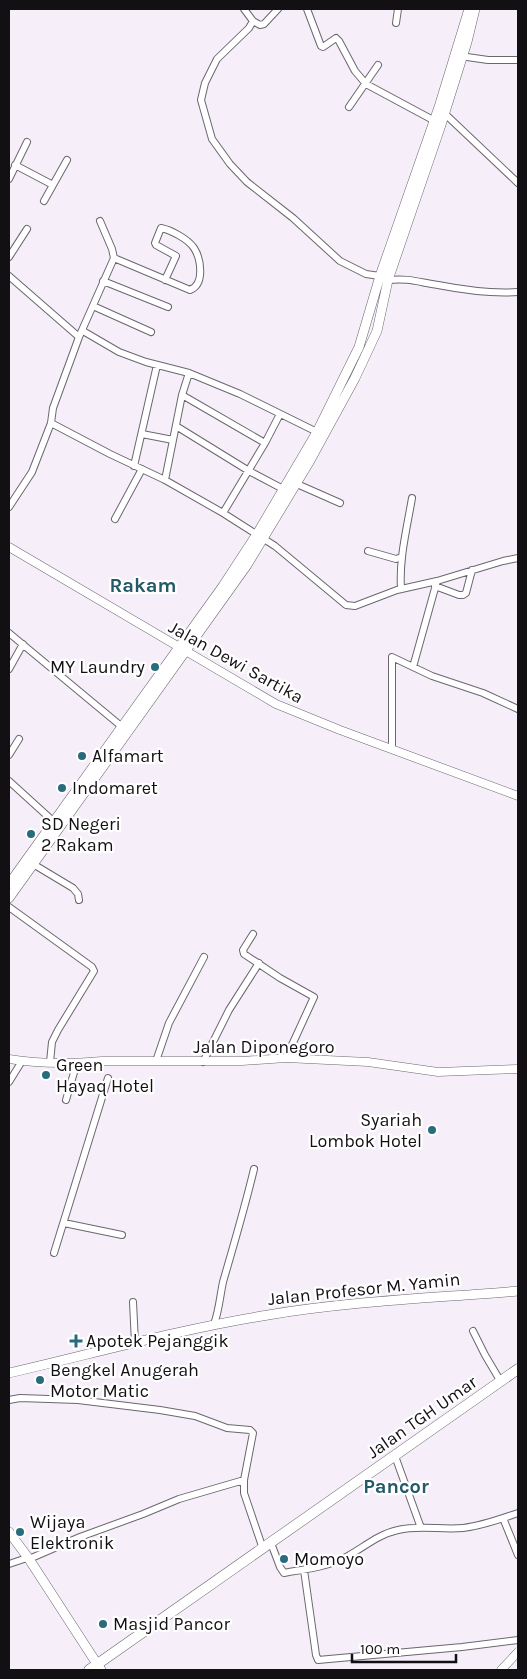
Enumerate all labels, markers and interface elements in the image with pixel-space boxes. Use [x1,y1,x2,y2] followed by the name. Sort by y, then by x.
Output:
[109,574,177,597] district label: Rakam
[165,616,307,708] street label: Jalan Dewi Sartika
[50,656,146,678] place label: MY Laundry
[149,661,161,673] marker: MY Laundry
[92,745,164,767] place label: Alfamart
[76,750,88,762] marker: Alfamart
[72,777,158,799] place label: Indomaret
[56,782,68,794] marker: Indomaret
[41,813,121,856] place label: SD Negeri 2 Rakam
[25,828,37,840] marker: SD Negeri 2 Rakam
[193,1036,335,1058] street label: Jalan Diponegoro
[56,1054,154,1097] place label: Green Hayaq Hotel
[40,1069,52,1081] marker: Green Hayaq Hotel
[309,1109,422,1152] place label: Syariah Lombok Hotel
[426,1124,438,1136] marker: Syariah Lombok Hotel
[267,1268,461,1310] street label: Jalan Profesor M. Yamin
[86,1330,229,1352] place label: Apotek Pejanggik
[70,1335,82,1347] marker: Apotek Pejanggik
[50,1359,199,1402] place label: Bengkel Anugerah Motor Matic
[363,1371,482,1463] street label: Jalan TGH Umar
[34,1374,46,1386] marker: Bengkel Anugerah Motor Matic
[363,1475,429,1498] district label: Pancor
[30,1511,114,1554] place label: Wijaya Elektronik
[14,1526,26,1538] marker: Wijaya Elektronik
[294,1548,364,1570] place label: Momoyo
[278,1553,290,1565] marker: Momoyo
[113,1613,230,1635] place label: Masjid Pancor
[97,1618,109,1630] marker: Masjid Pancor
[352,1632,456,1664] scale bar
[360,1640,400,1658] text: 100 m

